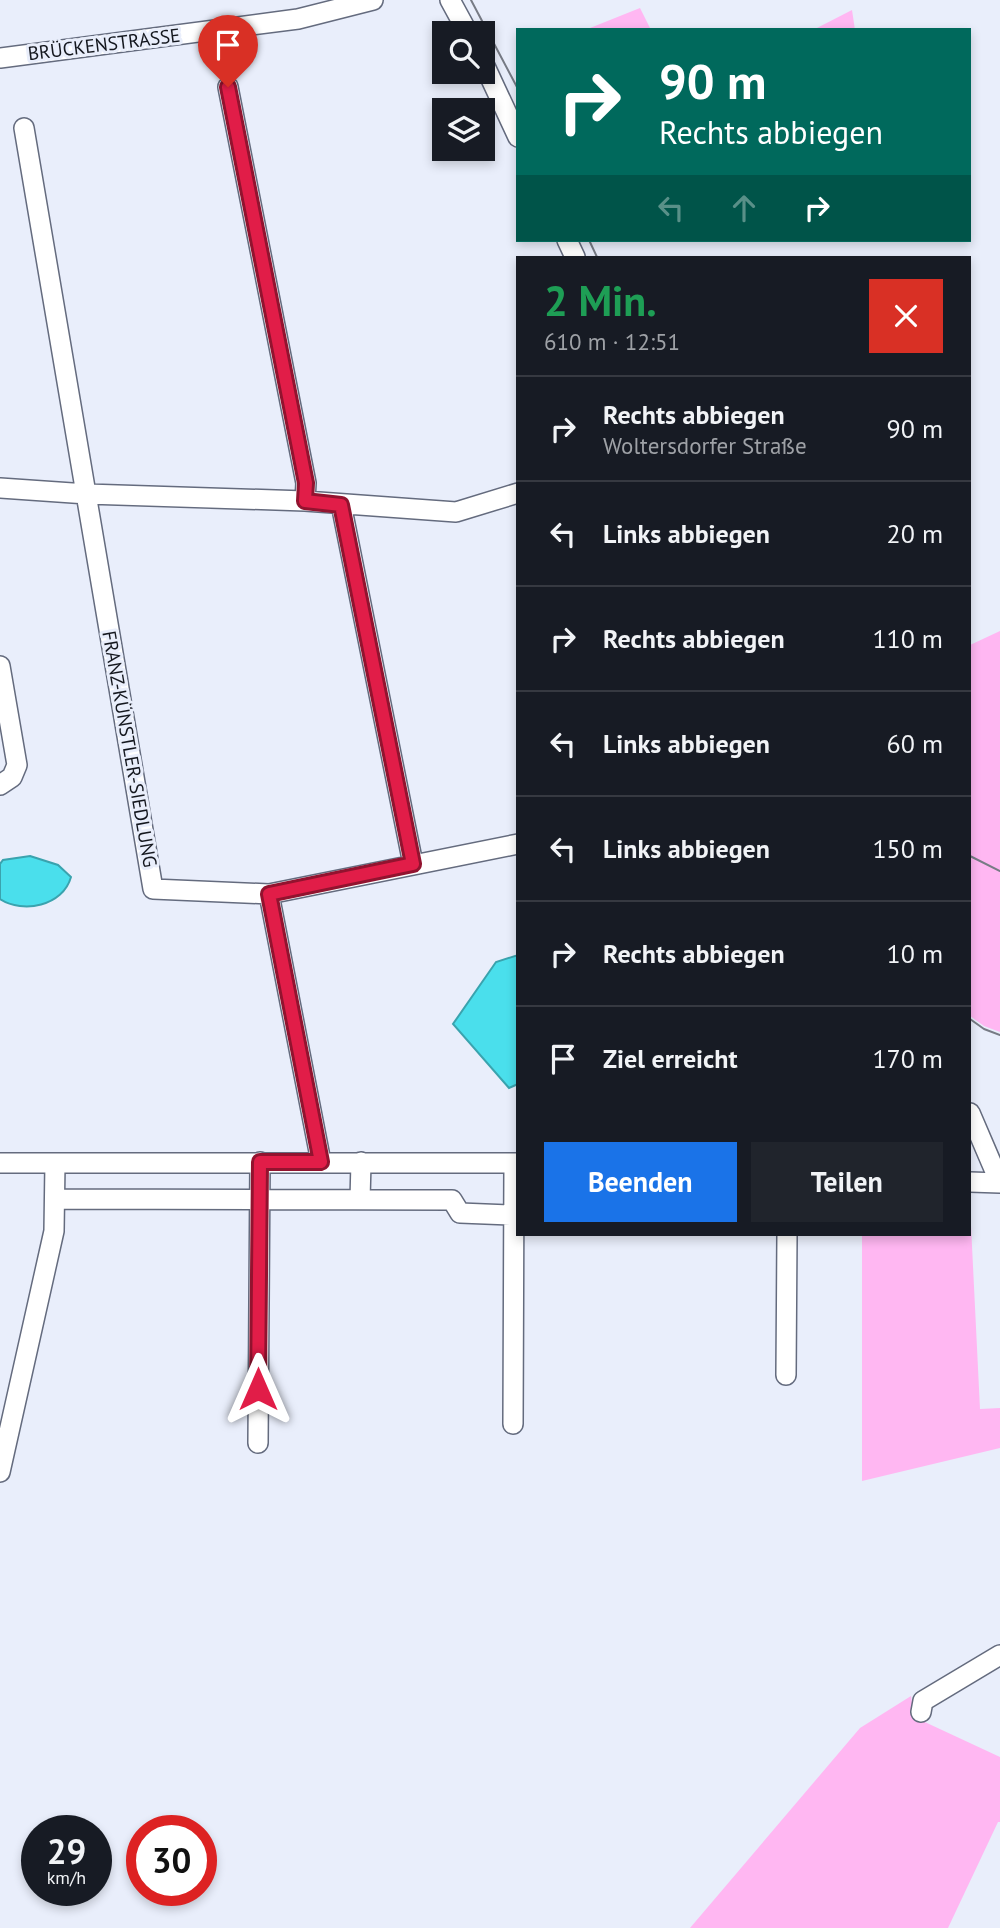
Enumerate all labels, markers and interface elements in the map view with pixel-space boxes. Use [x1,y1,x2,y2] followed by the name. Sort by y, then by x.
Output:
[198,15,258,87] pin
[432,21,495,161] map controls
[432,21,495,84] button: search
[27,23,181,65] street label: BRÜCKENSTRASSE
[209,26,247,64] icon: arrive
[659,49,766,113] text: 90 m
[544,56,635,147] icon: right
[432,98,495,161] button: layers
[659,111,883,153] text: Rechts abbiegen
[652,189,690,227] icon: left
[725,189,763,227] icon: ahead
[798,189,836,227] icon: right
[544,273,657,328] text: 2 Min.
[869,279,943,353] button: close
[544,327,680,356] text: 610 m · 12:51
[603,398,785,431] text: Rechts abbiegen
[544,410,582,448] icon: right
[887,412,943,445] text: 90 m
[603,431,807,460] text: Woltersdorfer Straße
[544,515,582,553] icon: left
[603,517,770,550] text: Links abbiegen
[887,517,943,550] text: 20 m
[544,620,582,658] icon: right
[603,622,785,655] text: Rechts abbiegen
[872,622,943,655] text: 110 m
[97,629,163,869] street label: FRANZ-KÜNSTLER-SIEDLUNG
[544,725,582,763] icon: left
[603,727,770,760] text: Links abbiegen
[887,727,943,760] text: 60 m
[544,830,582,868] icon: left
[603,832,770,865] text: Links abbiegen
[872,832,943,865] text: 150 m
[544,935,582,973] icon: right
[603,937,785,970] text: Rechts abbiegen
[887,937,943,970] text: 10 m
[544,1040,582,1078] icon: arrive
[603,1042,738,1075] text: Ziel erreicht
[872,1042,943,1075] text: 170 m
[544,1142,737,1222] button: Beenden
[751,1142,943,1222] button: Teilen
[221,1352,295,1426] position arrow
[126,1815,217,1906] speed limit sign: 30
[47,1828,86,1874] text: 29
[47,1866,86,1889] text: km/h

